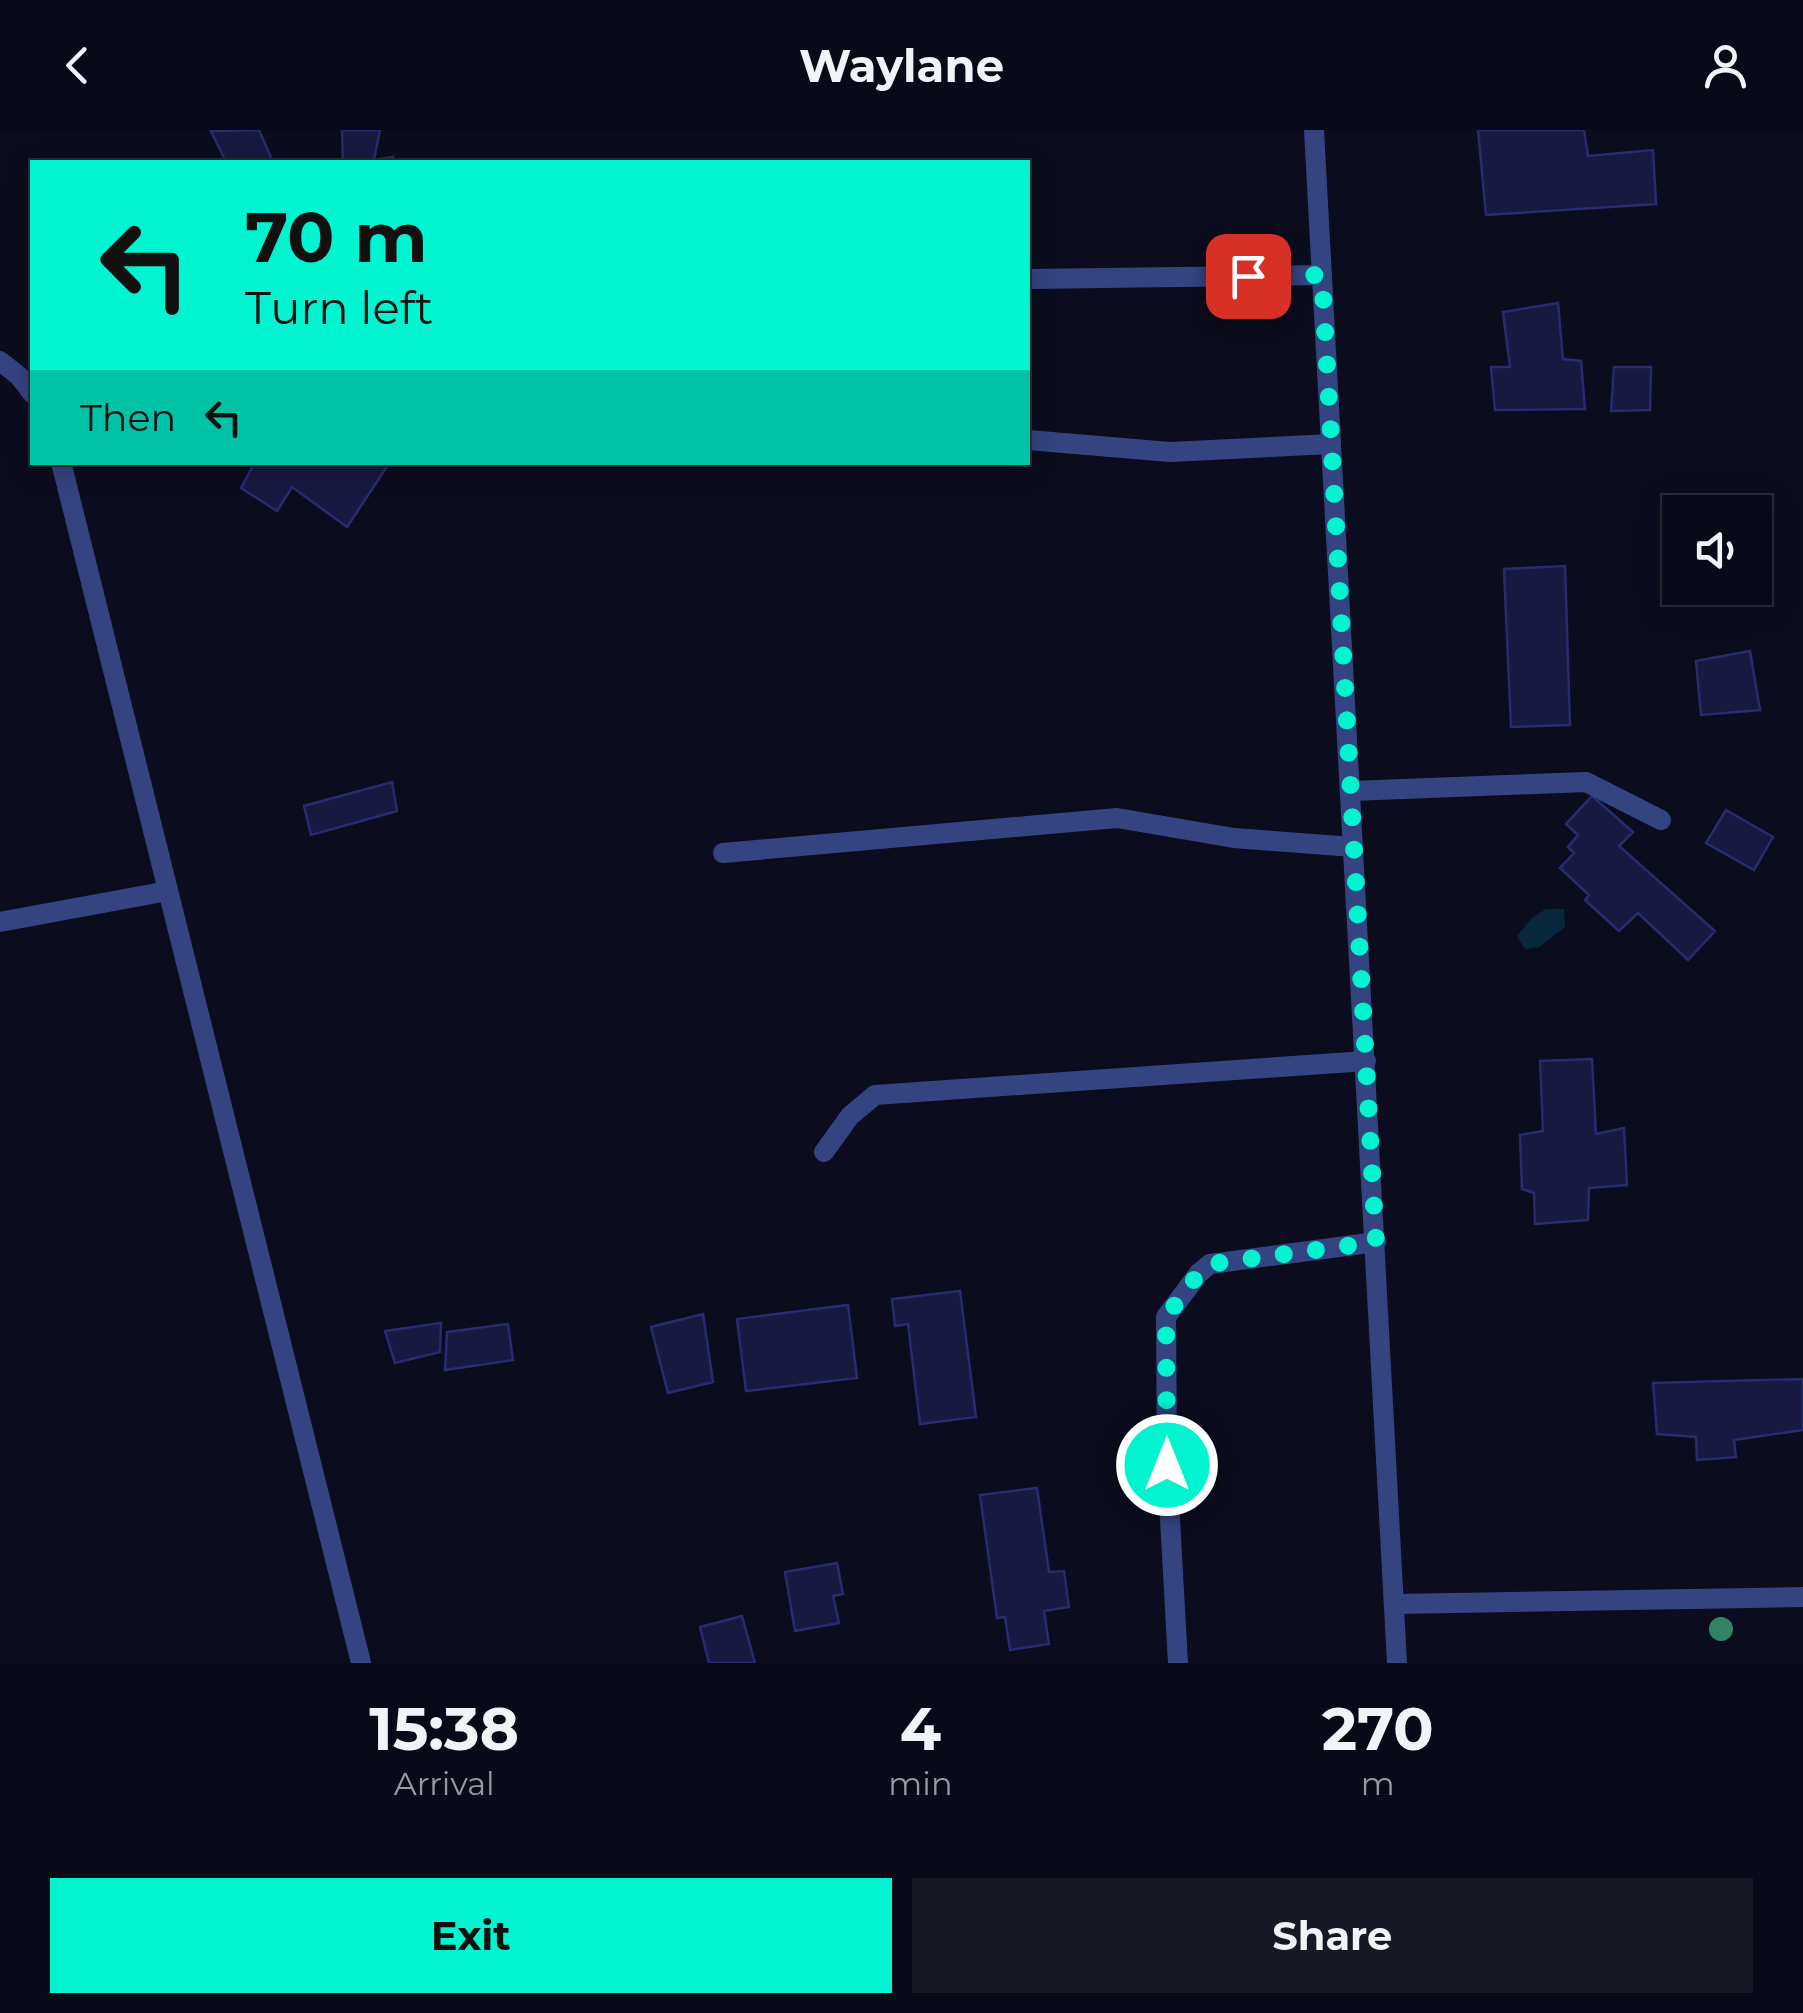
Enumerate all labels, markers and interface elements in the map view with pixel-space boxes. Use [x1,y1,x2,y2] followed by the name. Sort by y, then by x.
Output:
[50,38,105,93] icon: back
[799,38,1004,93] text: Waylane
[1698,38,1753,93] icon: person
[245,194,428,280] text: 70 m
[80,200,210,330] icon: left
[1206,234,1291,319] pin
[1221,249,1276,304] icon: arrive
[245,280,433,335] text: Turn left
[196,390,251,445] icon: left
[80,394,176,441] text: Then
[1662,495,1772,605] map controls
[1662,495,1772,605] button: sound
[1115,1413,1219,1517] position arrow
[369,1692,519,1765] text: 15:38
[900,1692,941,1765] text: 4
[1322,1692,1434,1765] text: 270
[394,1764,495,1803] text: Arrival
[888,1764,953,1803] text: min
[1361,1764,1395,1803] text: m
[50,1878,892,1993] button: Exit
[912,1878,1753,1993] button: Share

